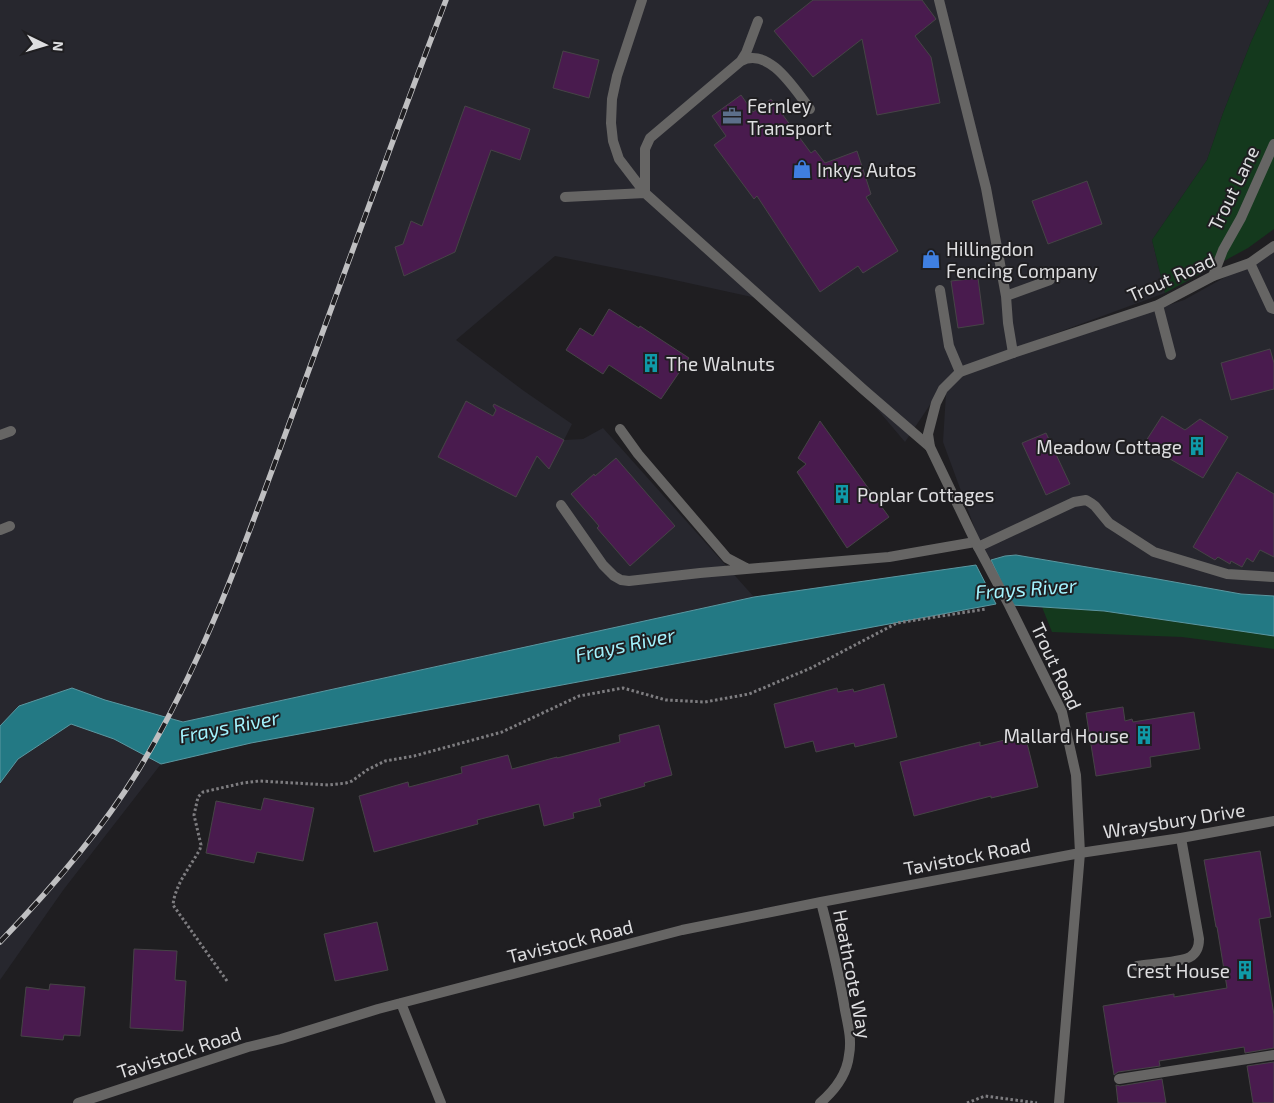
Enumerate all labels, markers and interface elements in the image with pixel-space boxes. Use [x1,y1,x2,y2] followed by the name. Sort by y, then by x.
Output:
[20,20,70,70] north arrow
[50,40,67,52] text: N
[747,94,832,139] place label: Fernley Transport
[721,105,743,127] office icon: Fernley Transport
[1203,142,1263,234] street label: Trout Lane
[791,158,813,180] shop icon: Inkys Autos
[817,158,917,181] place label: Inkys Autos
[946,237,1098,282] place label: Hillingdon Fencing Company
[1124,247,1218,307] street label: Trout Road
[920,248,942,270] shop icon: Hillingdon Fencing Company
[640,352,662,374] building icon: The Walnuts
[666,352,775,375] place label: The Walnuts
[1036,435,1182,458] place label: Meadow Cottage
[1186,435,1208,457] building icon: Meadow Cottage
[831,483,853,505] building icon: Poplar Cottages
[857,483,994,506] place label: Poplar Cottages
[974,572,1079,605] water label: Frays River
[1027,619,1087,713] street label: Trout Road
[573,621,678,667] water label: Frays River
[177,704,282,748] water label: Frays River
[1003,724,1129,747] place label: Mallard House
[1133,724,1155,746] building icon: Mallard House
[1101,797,1247,843] street label: Wraysbury Drive
[902,832,1032,880] street label: Tavistock Road
[829,907,877,1041] street label: Heathcote Way
[505,914,635,968] street label: Tavistock Road
[1126,959,1230,982] place label: Crest House
[1234,959,1256,981] building icon: Crest House
[114,1021,244,1083] street label: Tavistock Road

